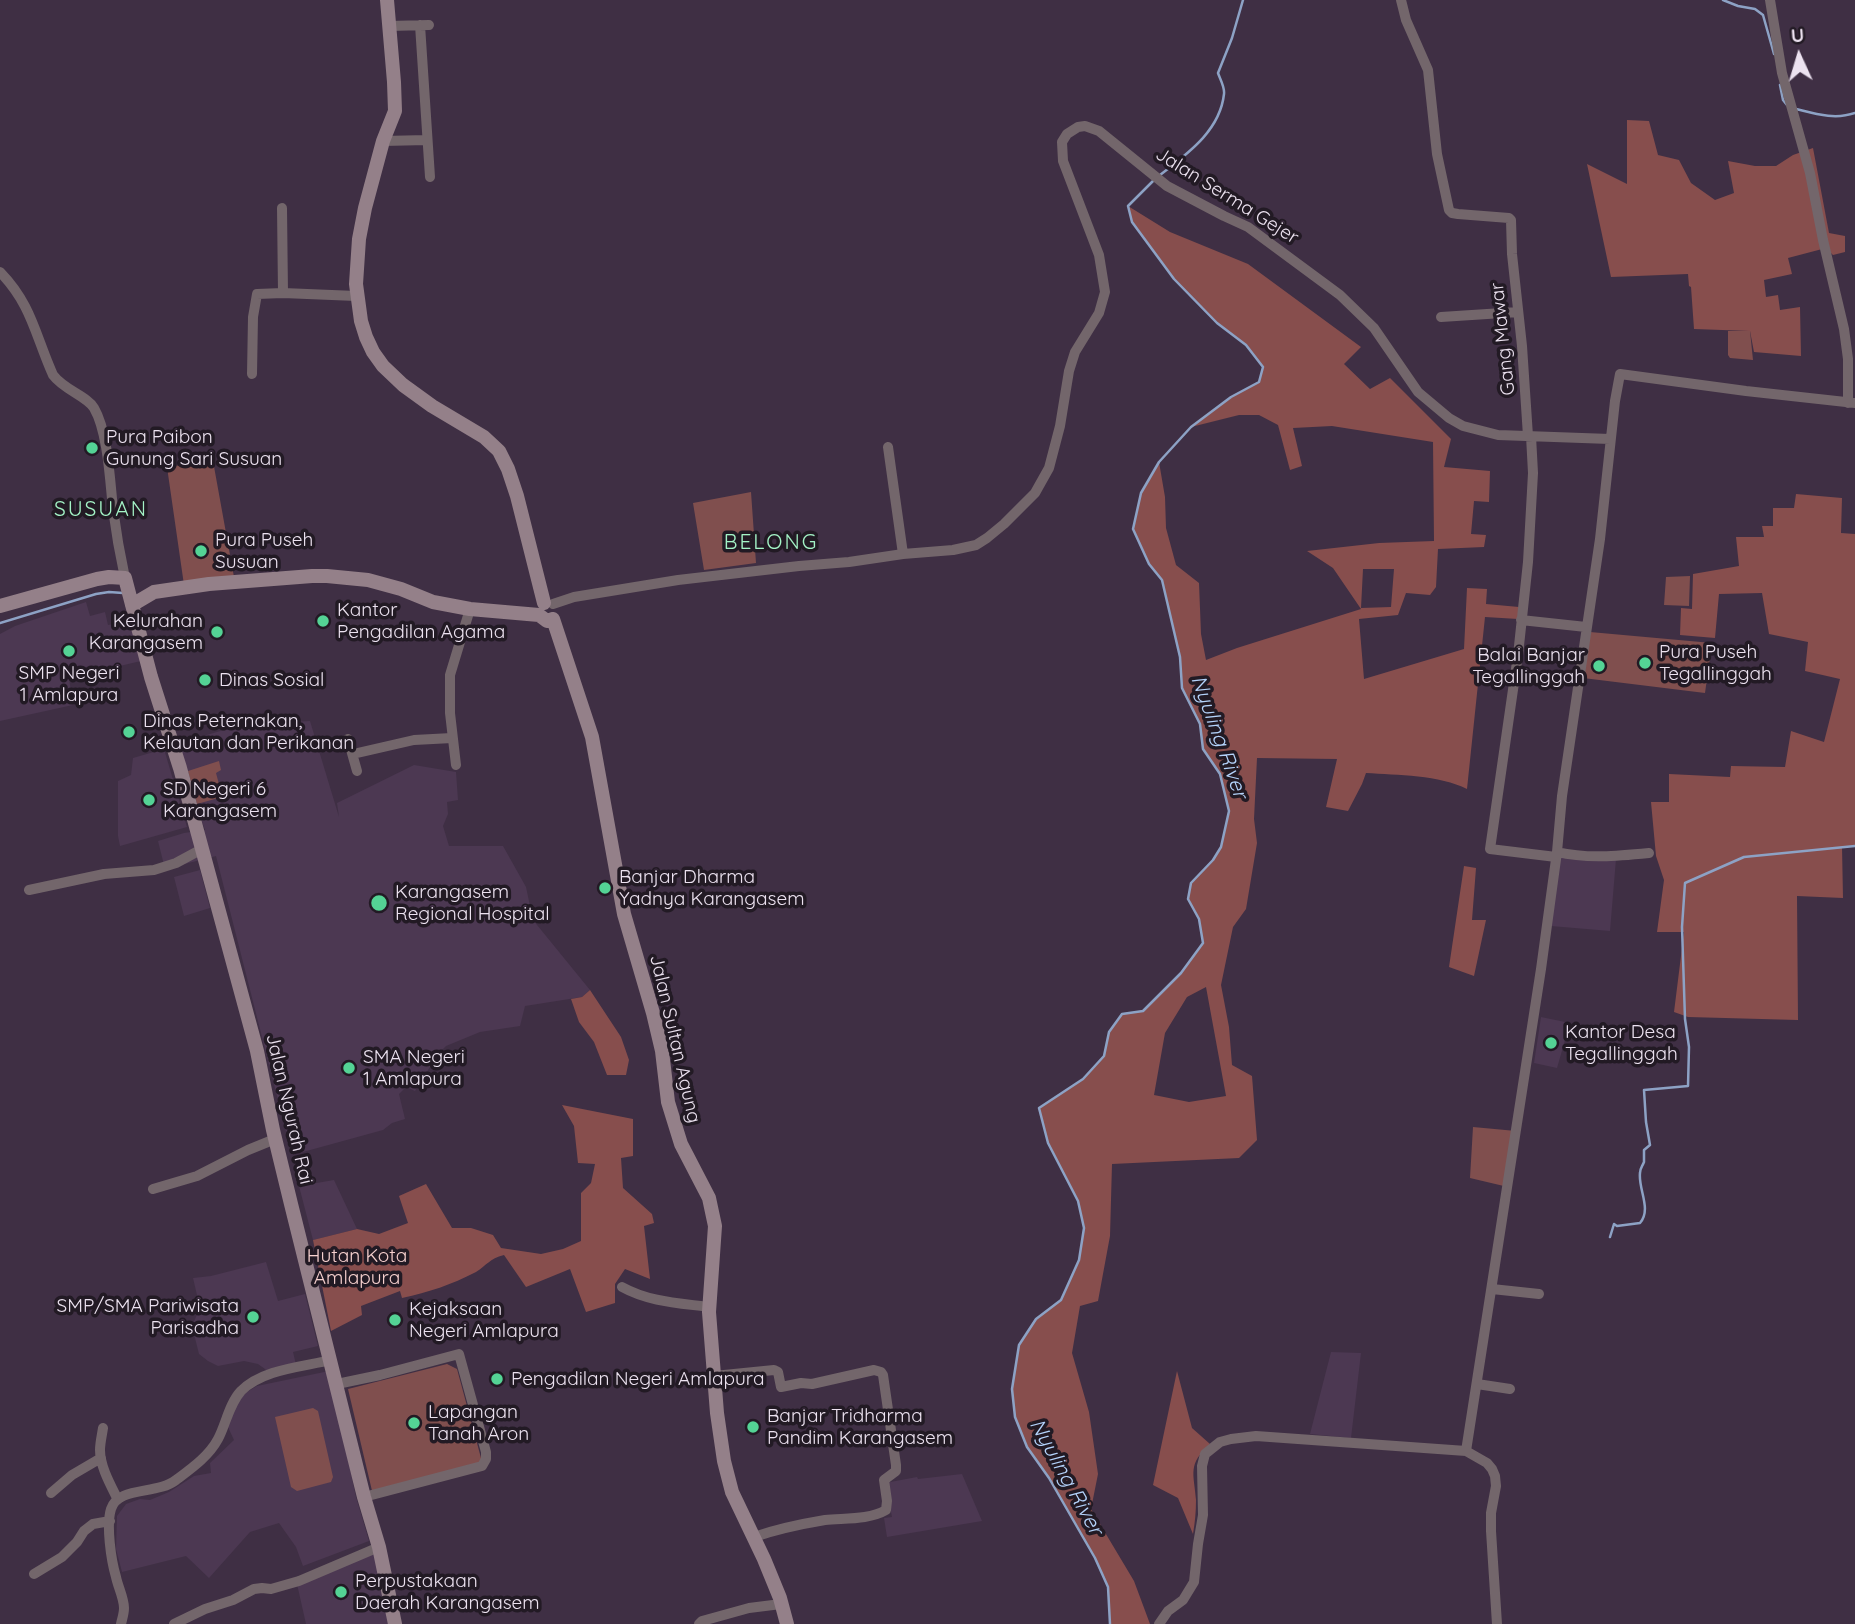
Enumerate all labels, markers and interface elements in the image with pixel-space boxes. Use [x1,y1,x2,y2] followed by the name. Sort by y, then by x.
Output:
[1764,21,1834,91] north arrow
[1790,23,1805,47] text: U
[1151,143,1303,249] street label: Jalan Serma Gejer
[1486,281,1520,397] street label: Gang Mawar
[106,426,282,470] place label: Pura Paibon Gunung Sari Susuan
[84,440,100,456] marker: Pura Paibon Gunung Sari Susuan
[55,497,147,523] district label: SUSUAN
[215,529,313,573] place label: Pura Puseh Susuan
[724,530,818,556] district label: BELONG
[193,543,209,559] marker: Pura Puseh Susuan
[337,599,505,643] place label: Kantor Pengadilan Agama
[89,610,203,654] place label: Kelurahan Karangasem
[315,613,331,629] marker: Kantor Pengadilan Agama
[209,624,225,640] marker: Kelurahan Karangasem
[1659,641,1772,685] place label: Pura Puseh Tegallinggah
[61,643,77,659] marker: SMP Negeri 1 Amlapura
[1472,644,1585,688] place label: Balai Banjar Tegallinggah
[1637,655,1653,671] marker: Pura Puseh Tegallinggah
[1591,658,1607,674] marker: Balai Banjar Tegallinggah
[19,662,119,706] place label: SMP Negeri 1 Amlapura
[219,669,324,691] place label: Dinas Sosial
[197,672,213,688] marker: Dinas Sosial
[1185,672,1253,802] water label: Nyuling River
[143,710,354,754] place label: Dinas Peternakan, Kelautan dan Perikanan
[121,724,137,740] marker: Dinas Peternakan, Kelautan dan Perikanan
[163,778,277,822] place label: SD Negeri 6 Karangasem
[141,792,157,808] marker: SD Negeri 6 Karangasem
[619,866,805,910] place label: Banjar Dharma Yadnya Karangasem
[597,880,613,896] marker: Banjar Dharma Yadnya Karangasem
[395,881,550,925] place label: Karangasem Regional Hospital
[369,893,389,913] marker: Karangasem Regional Hospital
[645,953,705,1125] street label: Jalan Sultan Agung
[1565,1021,1678,1065] place label: Kantor Desa Tegallinggah
[261,1032,317,1186] street label: Jalan Ngurah Rai
[1543,1035,1559,1051] marker: Kantor Desa Tegallinggah
[363,1046,465,1090] place label: SMA Negeri 1 Amlapura
[341,1060,357,1076] marker: SMA Negeri 1 Amlapura
[307,1245,407,1289] park label: Hutan Kota Amlapura
[56,1295,239,1339] place label: SMP/SMA Pariwisata Parisadha
[409,1298,559,1342] place label: Kejaksaan Negeri Amlapura
[245,1309,261,1325] marker: SMP/SMA Pariwisata Parisadha
[387,1312,403,1328] marker: Kejaksaan Negeri Amlapura
[511,1368,764,1390] place label: Pengadilan Negeri Amlapura
[489,1371,505,1387] marker: Pengadilan Negeri Amlapura
[428,1401,529,1445] place label: Lapangan Tanah Aron
[767,1405,953,1449] place label: Banjar Tridharma Pandim Karangasem
[1024,1414,1108,1540] water label: Nyuling River
[406,1415,422,1431] marker: Lapangan Tanah Aron
[745,1419,761,1435] marker: Banjar Tridharma Pandim Karangasem
[355,1570,540,1614] place label: Perpustakaan Daerah Karangasem
[333,1584,349,1600] marker: Perpustakaan Daerah Karangasem

